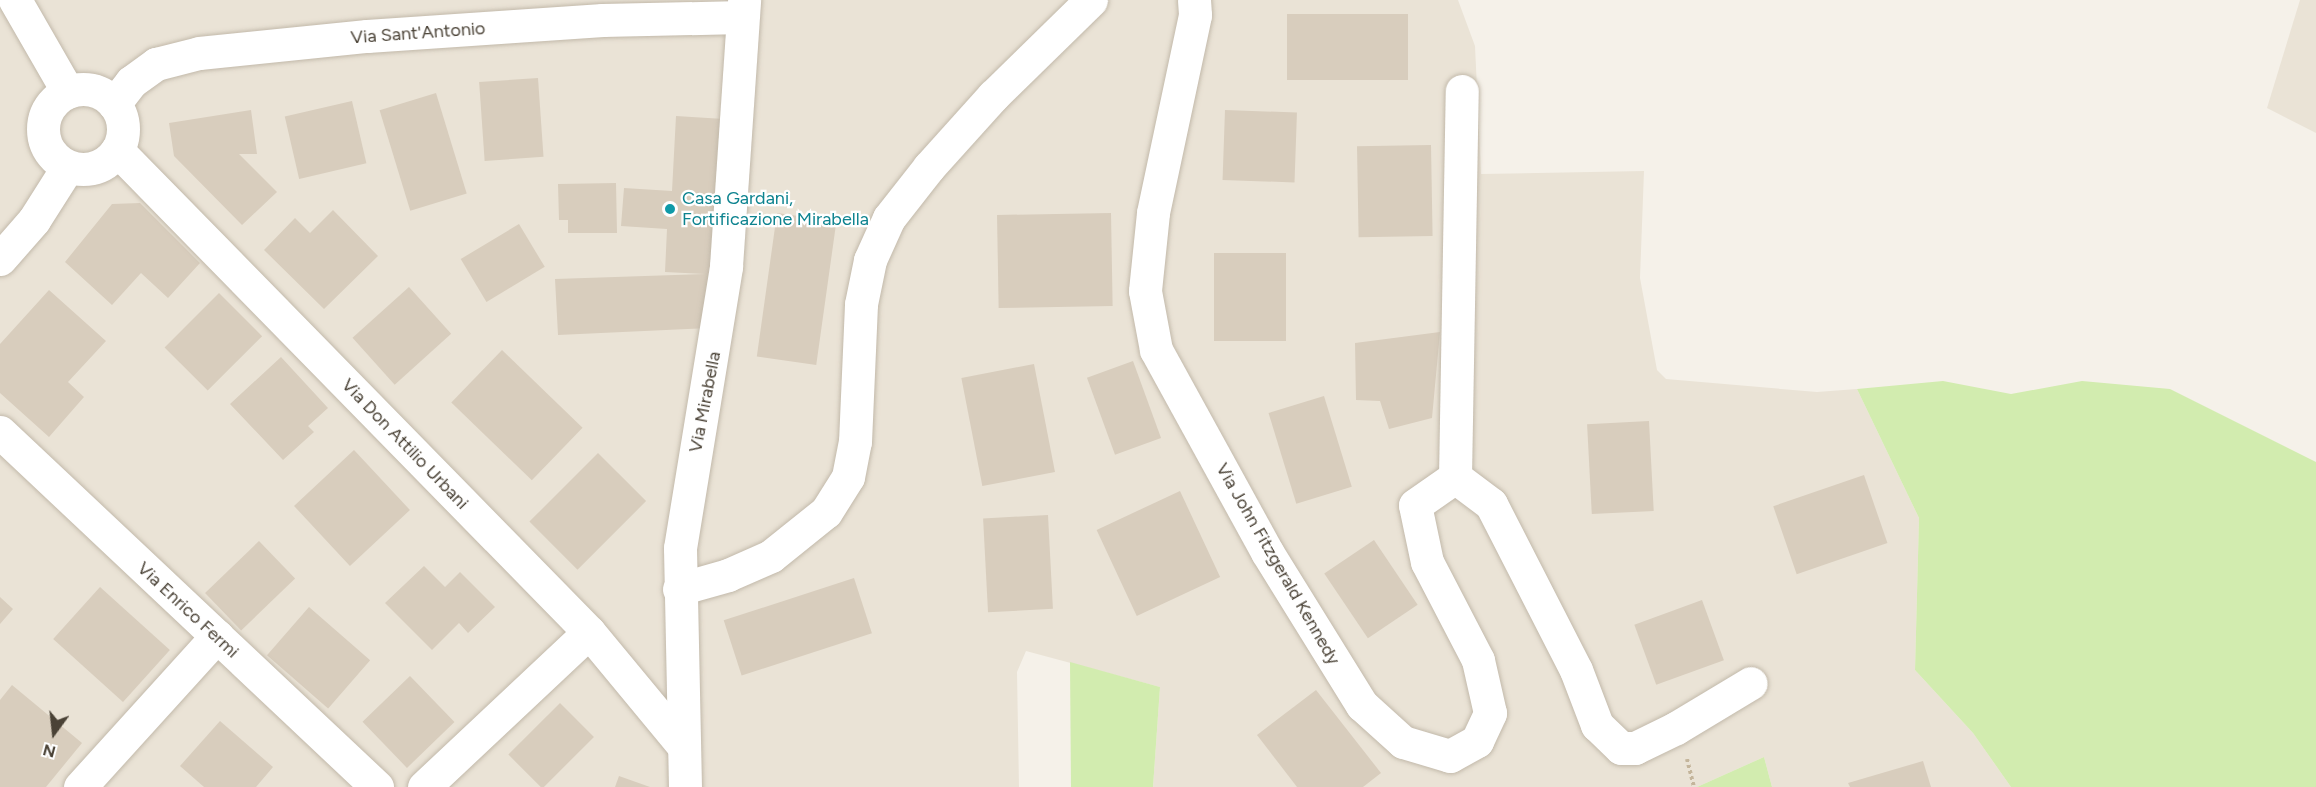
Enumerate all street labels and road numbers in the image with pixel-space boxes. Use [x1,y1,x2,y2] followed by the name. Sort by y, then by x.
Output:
[350,18,486,48] street label: Via Sant'Antonio
[685,350,725,454] street label: Via Mirabella
[337,374,473,514] street label: Via Don Attilio Urbani
[1211,459,1345,669] street label: Via John Fitzgerald Kennedy
[133,557,243,663] street label: Via Enrico Fermi

